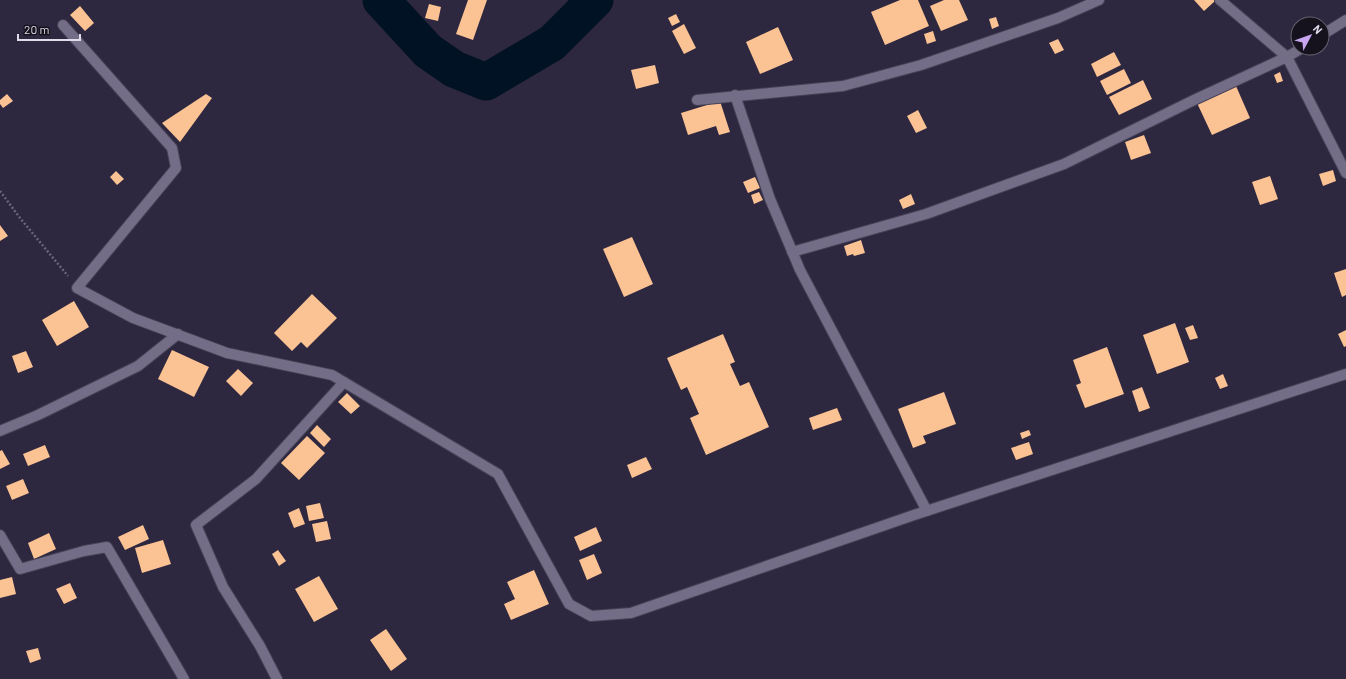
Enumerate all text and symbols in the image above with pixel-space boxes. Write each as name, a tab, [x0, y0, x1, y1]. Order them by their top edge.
scale bar	[18, 16, 80, 42]
north arrow	[1290, 16, 1330, 56]
text: 20 m	[24, 22, 50, 36]
text: N	[1311, 22, 1325, 36]

